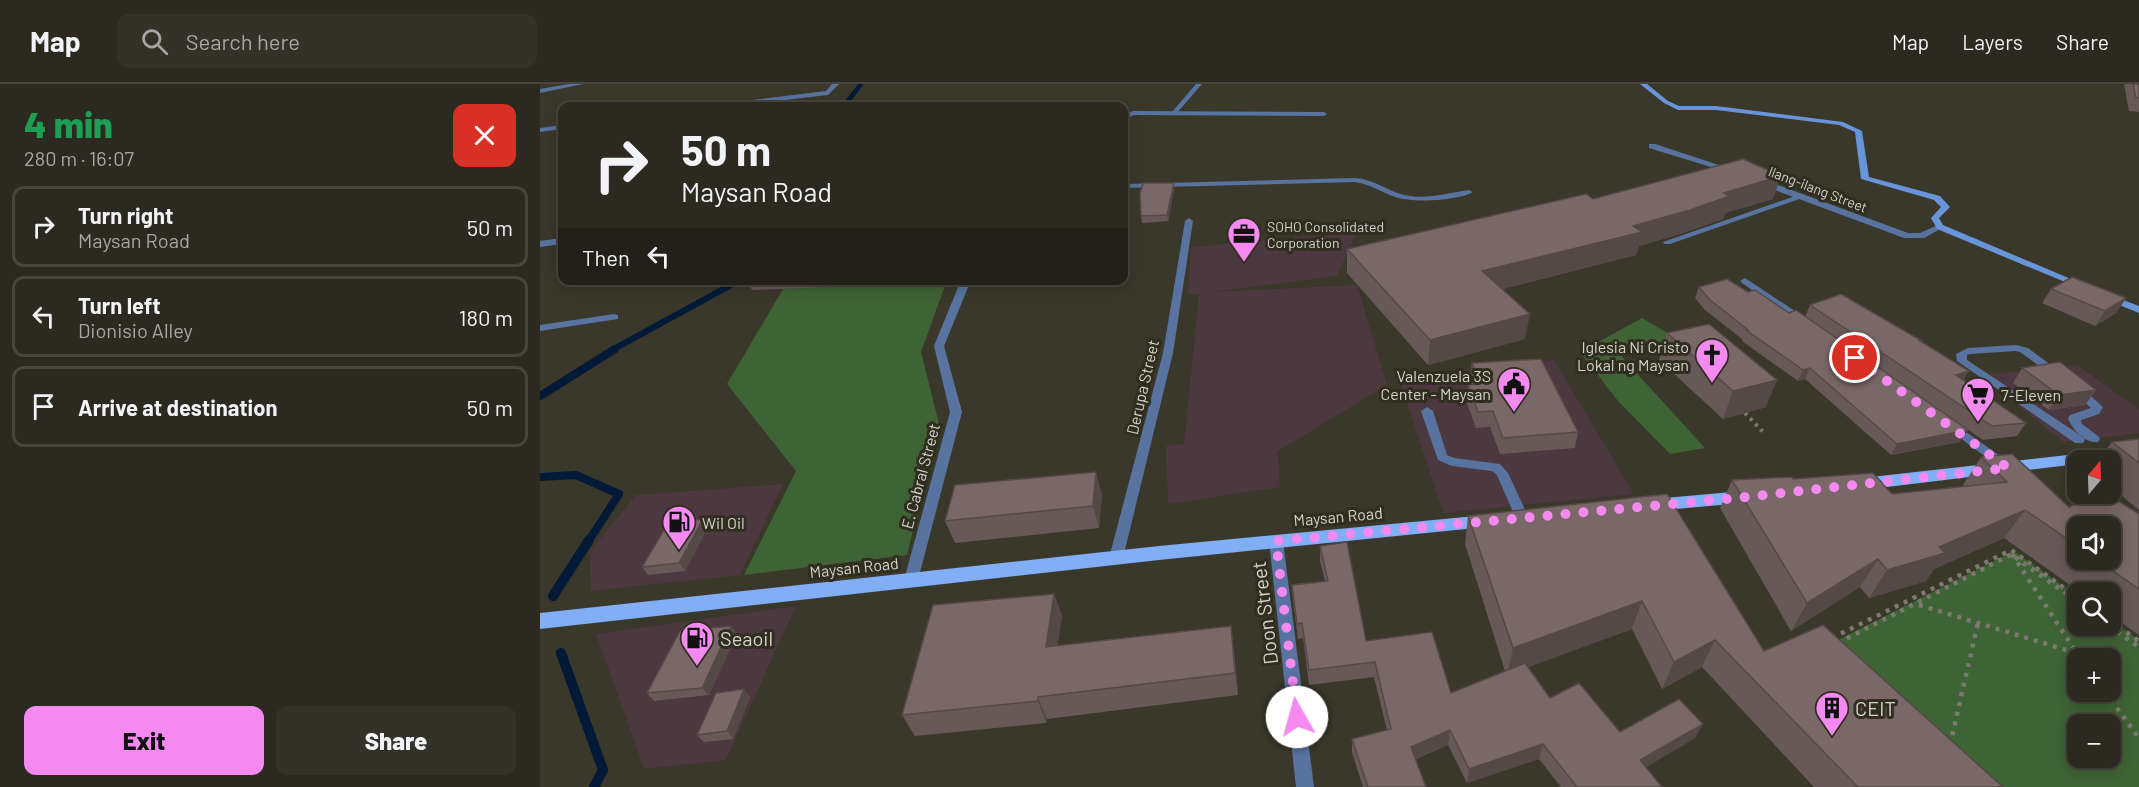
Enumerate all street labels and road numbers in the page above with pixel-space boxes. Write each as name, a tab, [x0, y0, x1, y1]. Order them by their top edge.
street label: Ilang-ilang Street	[1766, 162, 1870, 216]
street label: Derupa Street	[1122, 338, 1162, 436]
street label: E. Cabral Street	[897, 421, 943, 531]
street label: Maysan Road	[1293, 503, 1383, 529]
street label: Maysan Road	[809, 553, 899, 581]
street label: Doon Street	[1246, 560, 1282, 666]

